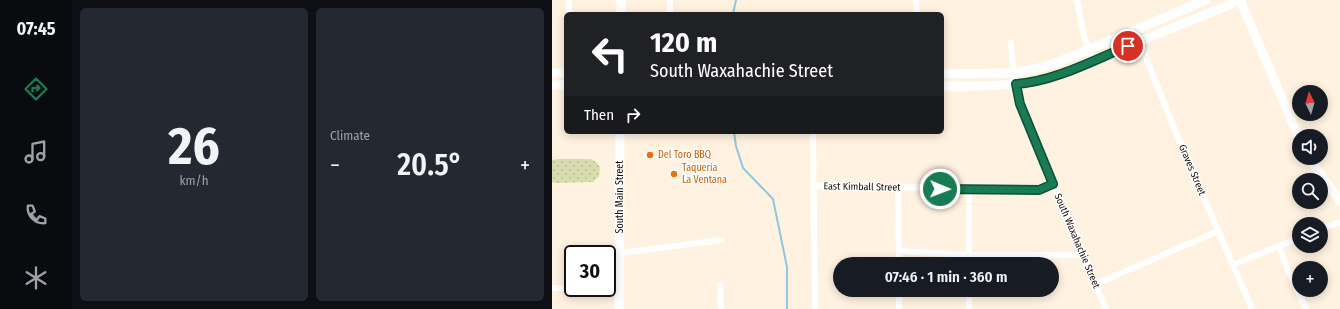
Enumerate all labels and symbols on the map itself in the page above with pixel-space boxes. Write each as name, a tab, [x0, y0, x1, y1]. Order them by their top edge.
pin	[1111, 29, 1145, 63]
north arrow	[1292, 85, 1328, 121]
street label: Graves Street	[1176, 143, 1208, 198]
place label: Del Toro BBQ	[658, 149, 712, 161]
marker: Del Toro BBQ	[645, 150, 655, 160]
street label: South Main Street	[614, 160, 626, 234]
place label: Taqueria La Ventana	[682, 162, 727, 186]
position arrow	[919, 168, 961, 210]
marker: Taqueria La Ventana	[669, 169, 679, 179]
street label: East Kimball Street	[823, 180, 901, 194]
street label: South Waxahachie Street	[1052, 192, 1103, 291]
speed limit sign: 30	[564, 245, 616, 297]

